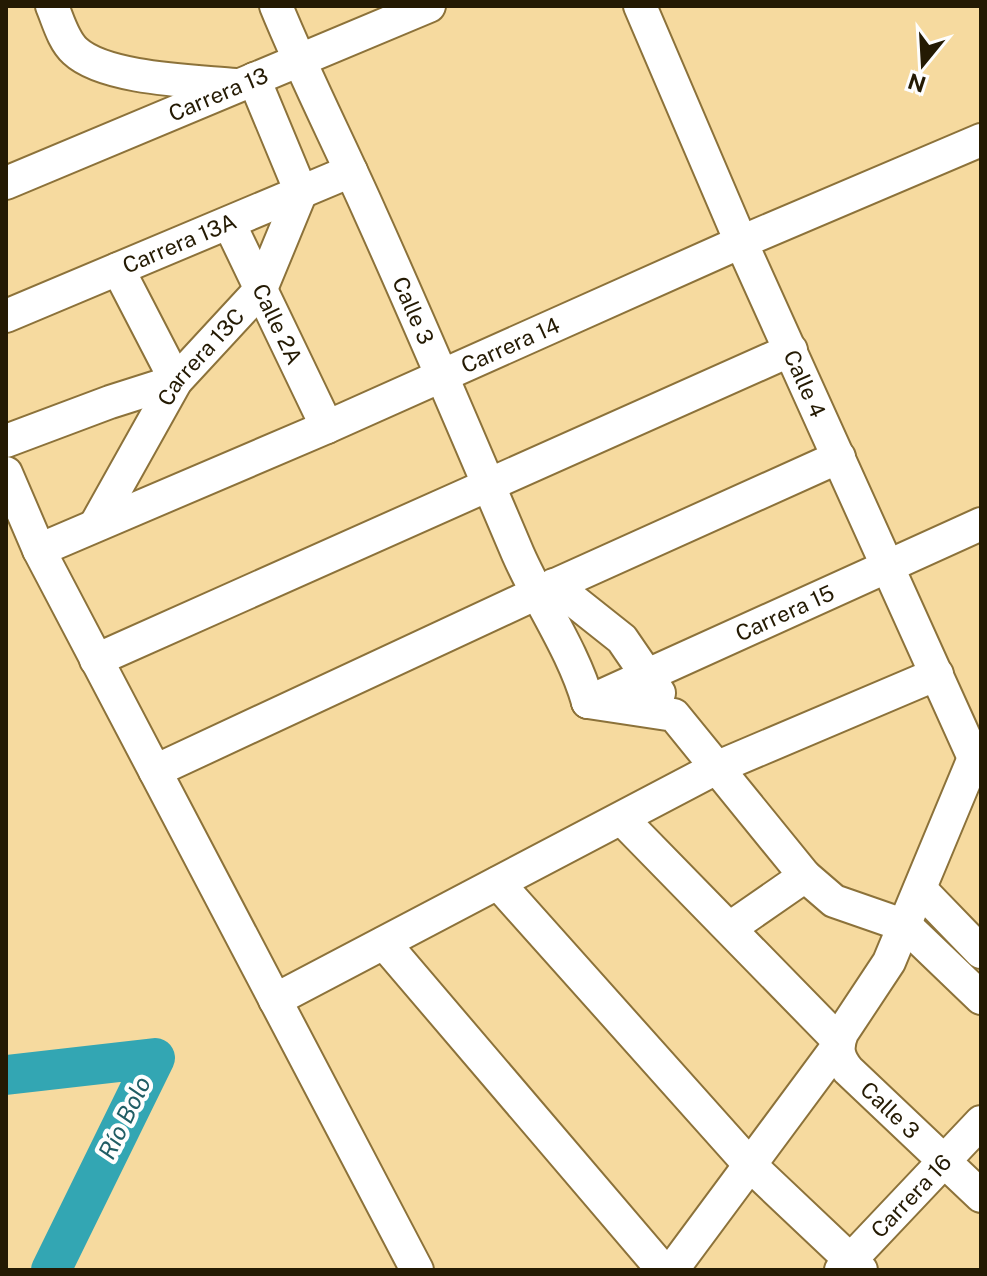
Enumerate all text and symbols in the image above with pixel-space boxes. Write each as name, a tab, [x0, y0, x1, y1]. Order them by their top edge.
north arrow	[883, 24, 963, 104]
street label: Carrera 13	[165, 62, 272, 127]
text: N	[905, 68, 929, 98]
street label: Carrera 13A	[119, 208, 240, 279]
street label: Calle 3	[387, 273, 440, 348]
street label: Calle 2A	[247, 280, 308, 368]
street label: Carrera 13C	[152, 303, 250, 410]
street label: Carrera 14	[457, 312, 564, 378]
street label: Calle 4	[778, 346, 831, 421]
street label: Carrera 15	[731, 579, 838, 646]
water label: Río Bolo	[92, 1072, 156, 1163]
street label: Calle 3	[855, 1076, 925, 1144]
street label: Carrera 16	[866, 1149, 957, 1243]

